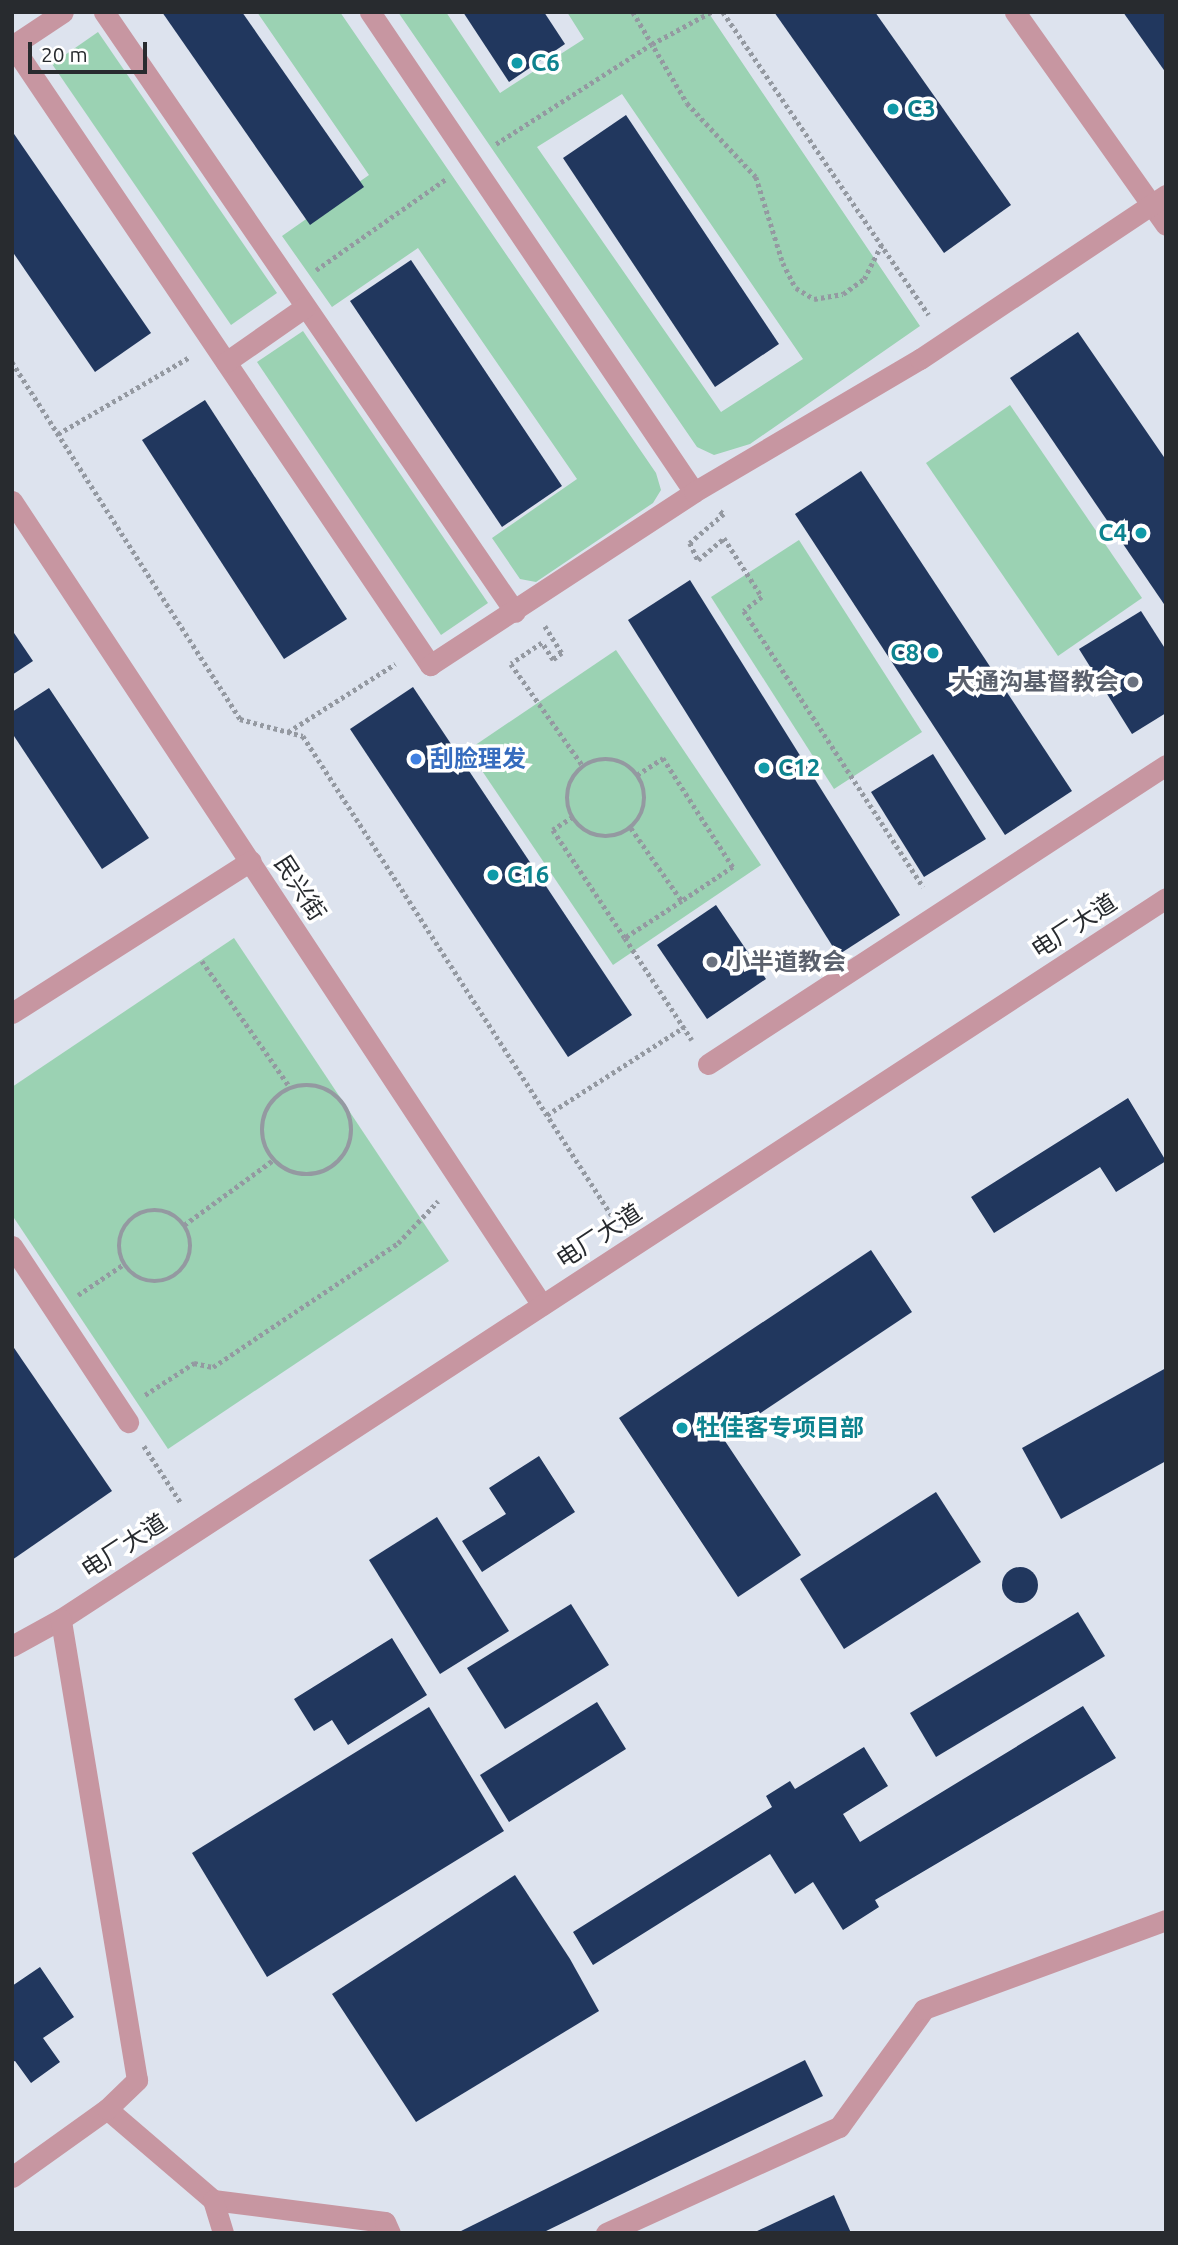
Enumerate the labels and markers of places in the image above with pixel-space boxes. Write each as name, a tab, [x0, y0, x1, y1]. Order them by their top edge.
place label: C6	[531, 49, 560, 77]
marker: C6	[509, 55, 525, 71]
place label: C3	[907, 95, 936, 123]
marker: C3	[885, 101, 901, 117]
place label: C4	[1098, 519, 1127, 547]
marker: C4	[1133, 525, 1149, 541]
place label: C8	[890, 639, 919, 667]
marker: C8	[925, 645, 941, 661]
place label: 大通沟基督教会	[951, 668, 1119, 696]
marker: 大通沟基督教会	[1125, 674, 1141, 690]
place label: 刮脸理发	[430, 745, 526, 773]
marker: 刮脸理发	[408, 751, 424, 767]
place label: C12	[778, 754, 820, 782]
marker: C12	[756, 760, 772, 776]
place label: C16	[507, 861, 549, 889]
marker: C16	[485, 867, 501, 883]
place label: 小半道教会	[726, 948, 846, 976]
marker: 小半道教会	[704, 954, 720, 970]
place label: 牡佳客专项目部	[696, 1414, 864, 1442]
marker: 牡佳客专项目部	[674, 1420, 690, 1436]

